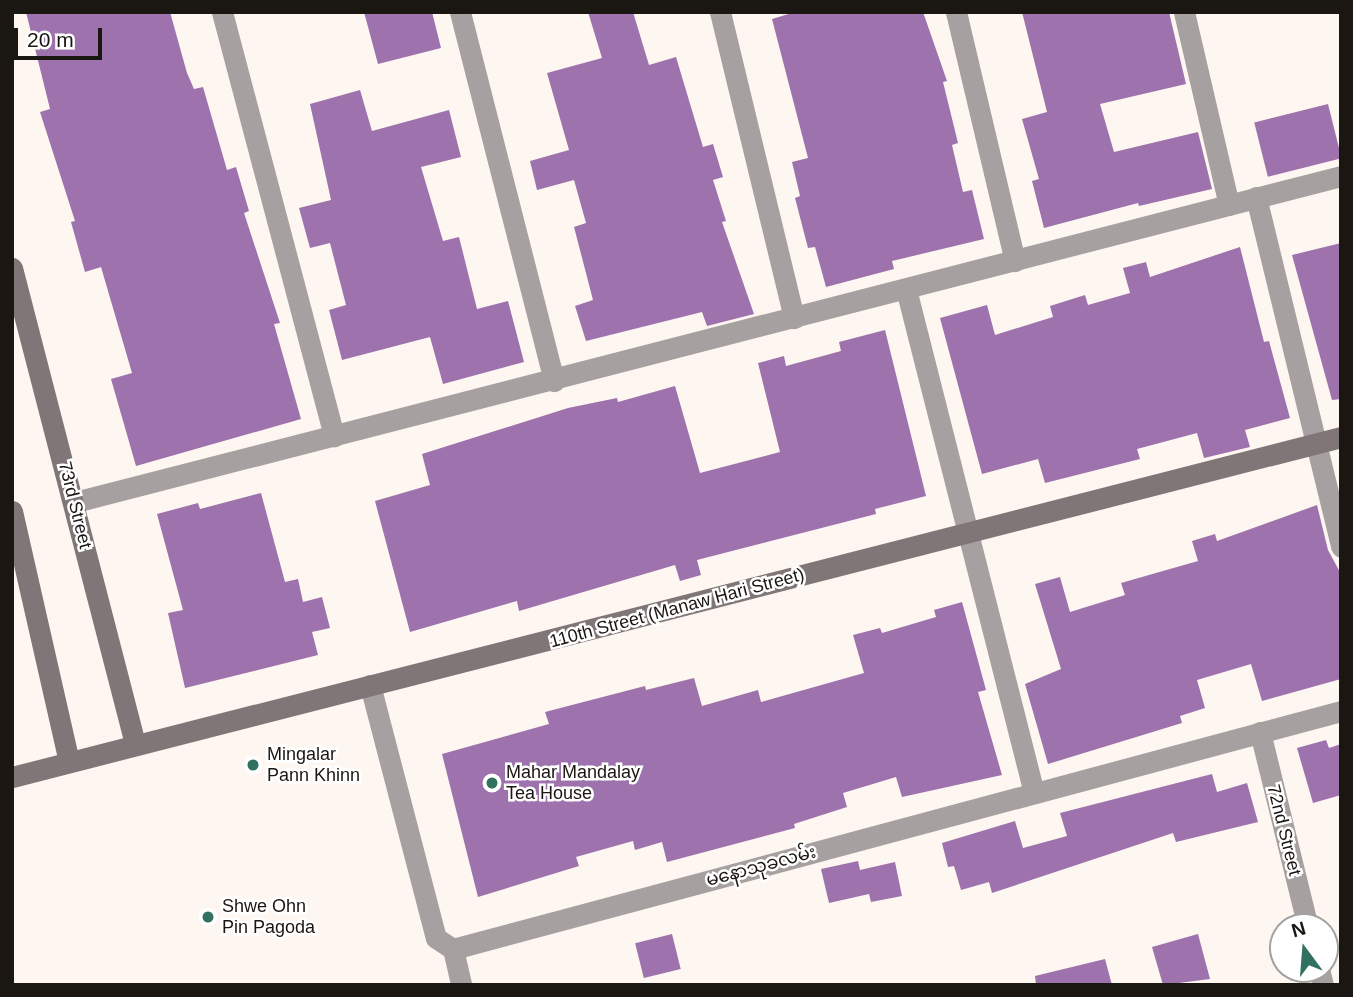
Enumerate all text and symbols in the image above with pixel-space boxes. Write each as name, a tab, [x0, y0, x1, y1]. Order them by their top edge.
scale bar	[18, 14, 105, 58]
text: 20 m	[27, 28, 74, 51]
street label: 73rd Street	[54, 459, 96, 551]
street label: 110th Street (Manaw Hari Street)	[547, 564, 807, 652]
place label: Mingalar Pann Khinn	[267, 744, 360, 786]
marker: Mingalar Pann Khinn	[245, 757, 261, 773]
place label: Mahar Mandalay Tea House	[506, 762, 640, 804]
marker: Mahar Mandalay Tea House	[484, 775, 500, 791]
street label: 72nd Street	[1262, 782, 1306, 878]
street label: မနောသုခလမ်း	[704, 841, 818, 891]
place label: Shwe Ohn Pin Pagoda	[222, 896, 315, 939]
marker: Shwe Ohn Pin Pagoda	[200, 909, 216, 925]
north arrow	[1269, 913, 1339, 983]
text: N	[1289, 917, 1308, 941]

